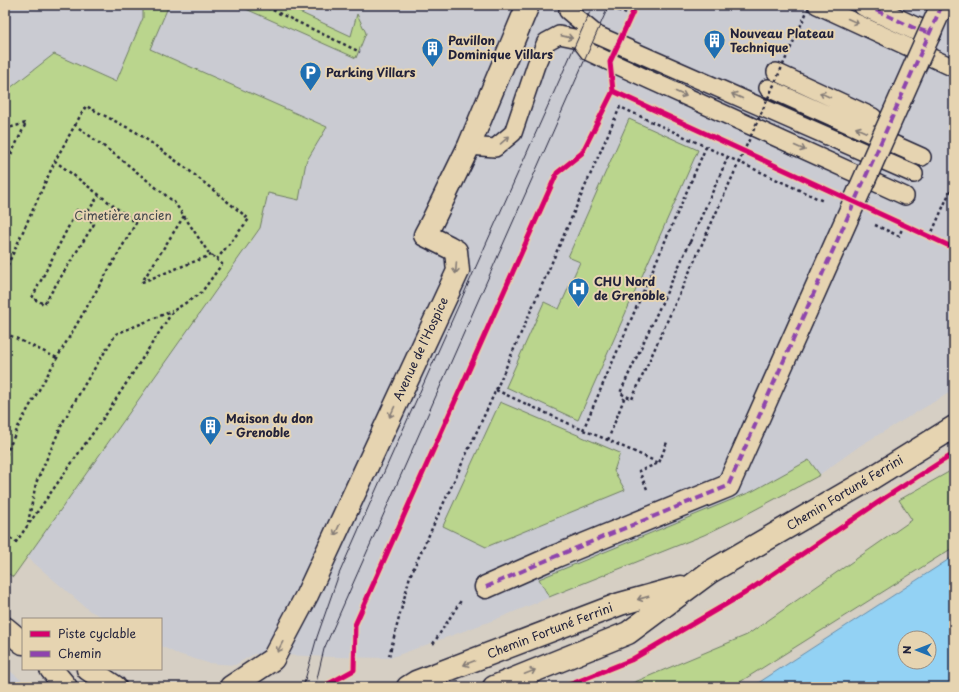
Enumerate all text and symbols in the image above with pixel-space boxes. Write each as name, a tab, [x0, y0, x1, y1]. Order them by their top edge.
one-way arrow	[846, 18, 858, 25]
place label: Nouveau Plateau Technique	[730, 24, 834, 56]
building icon: Nouveau Plateau Technique	[702, 28, 728, 61]
place label: Pavillon Dominique Villars	[448, 31, 553, 63]
one-way arrow	[560, 33, 573, 41]
building icon: Pavillon Dominique Villars	[420, 35, 446, 68]
parking icon: Parking Villars	[298, 60, 324, 93]
place label: Parking Villars	[326, 63, 416, 81]
one-way arrow	[675, 91, 687, 98]
one-way arrow	[820, 91, 832, 98]
one-way arrow	[731, 92, 743, 100]
one-way arrow	[855, 125, 867, 133]
one-way arrow	[500, 135, 510, 144]
one-way arrow	[793, 145, 805, 152]
park label: Cimetière ancien	[74, 206, 172, 224]
one-way arrow	[453, 262, 460, 275]
place label: CHU Nord de Grenoble	[594, 272, 665, 304]
hospital icon: CHU Nord de Grenoble	[565, 276, 591, 309]
street label: Avenue de l'Hospice	[388, 294, 452, 403]
one-way arrow	[388, 406, 395, 418]
place label: Maison du don – Grenoble	[226, 409, 313, 441]
building icon: Maison du don – Grenoble	[197, 413, 223, 446]
street label: Chemin Fortuné Ferrini	[783, 450, 906, 534]
one-way arrow	[333, 524, 340, 536]
one-way arrow	[637, 595, 650, 602]
street label: Chemin Fortuné Ferrini	[484, 598, 615, 662]
legend	[22, 618, 162, 670]
text: Piste cyclable	[58, 624, 136, 642]
north arrow	[897, 630, 937, 670]
one-way arrow	[275, 640, 283, 652]
text: Chemin	[58, 644, 102, 662]
text: N	[898, 645, 915, 654]
one-way arrow	[463, 659, 475, 667]
one-way arrow	[524, 668, 536, 676]

